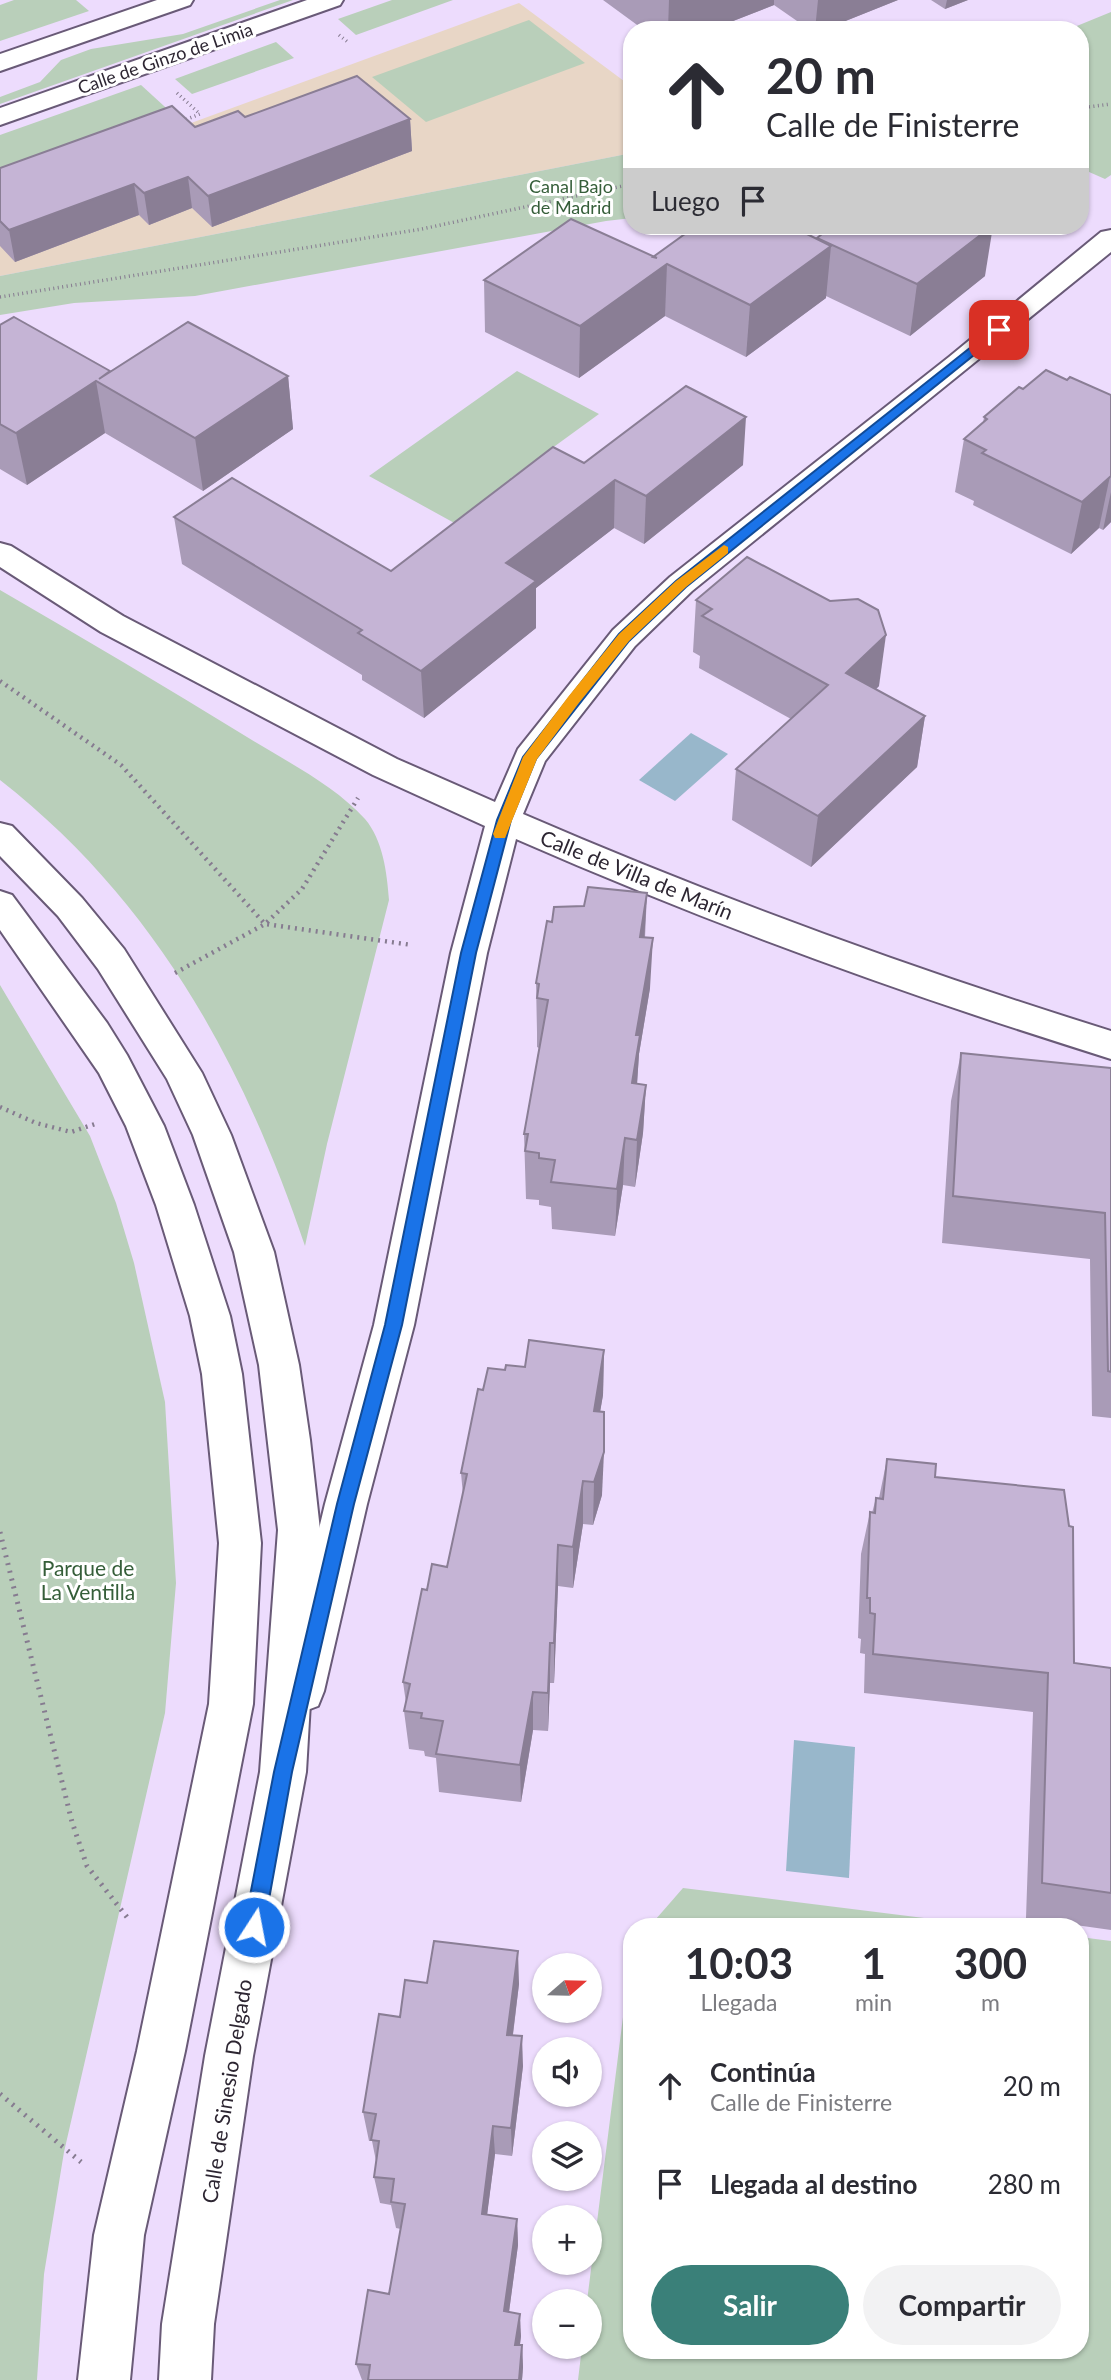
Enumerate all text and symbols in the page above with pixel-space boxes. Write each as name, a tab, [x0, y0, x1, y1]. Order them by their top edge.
street label: Calle de Ginzo de Limia	[75, 18, 255, 98]
text: 20 m	[766, 46, 876, 104]
icon: ahead	[651, 49, 742, 140]
text: Calle de Finisterre	[766, 105, 1019, 144]
park label: Canal Bajo de Madrid	[529, 175, 613, 218]
icon: arrive	[734, 182, 772, 220]
text: Luego	[651, 185, 720, 217]
pin	[969, 300, 1029, 360]
icon: arrive	[980, 311, 1018, 349]
street label: Calle de Villa de Marín	[537, 824, 737, 924]
park label: Parque de La Ventilla	[41, 1555, 135, 1604]
position arrow	[217, 1890, 291, 1964]
text: 10:03	[685, 1938, 793, 1988]
text: 1	[861, 1938, 886, 1988]
text: 300	[954, 1938, 1027, 1988]
north arrow	[532, 1953, 602, 2023]
map controls	[532, 1953, 602, 2359]
street label: Calle de Sinesio Delgado	[196, 1977, 256, 2205]
text: Llegada	[700, 1988, 778, 2016]
text: min	[855, 1988, 892, 2016]
text: m	[981, 1988, 1000, 2016]
button: sound	[532, 2037, 602, 2107]
text: Continúa	[710, 2056, 816, 2088]
icon: ahead	[651, 2067, 689, 2105]
text: 20 m	[1003, 2070, 1061, 2102]
text: Calle de Finisterre	[710, 2088, 892, 2116]
button: layers	[532, 2121, 602, 2191]
icon: arrive	[651, 2165, 689, 2203]
text: Llegada al destino	[710, 2168, 917, 2200]
text: 280 m	[988, 2168, 1061, 2200]
button: +	[532, 2205, 602, 2275]
button: Salir	[651, 2265, 849, 2345]
button: Compartir	[863, 2265, 1061, 2345]
button: −	[532, 2289, 602, 2359]

